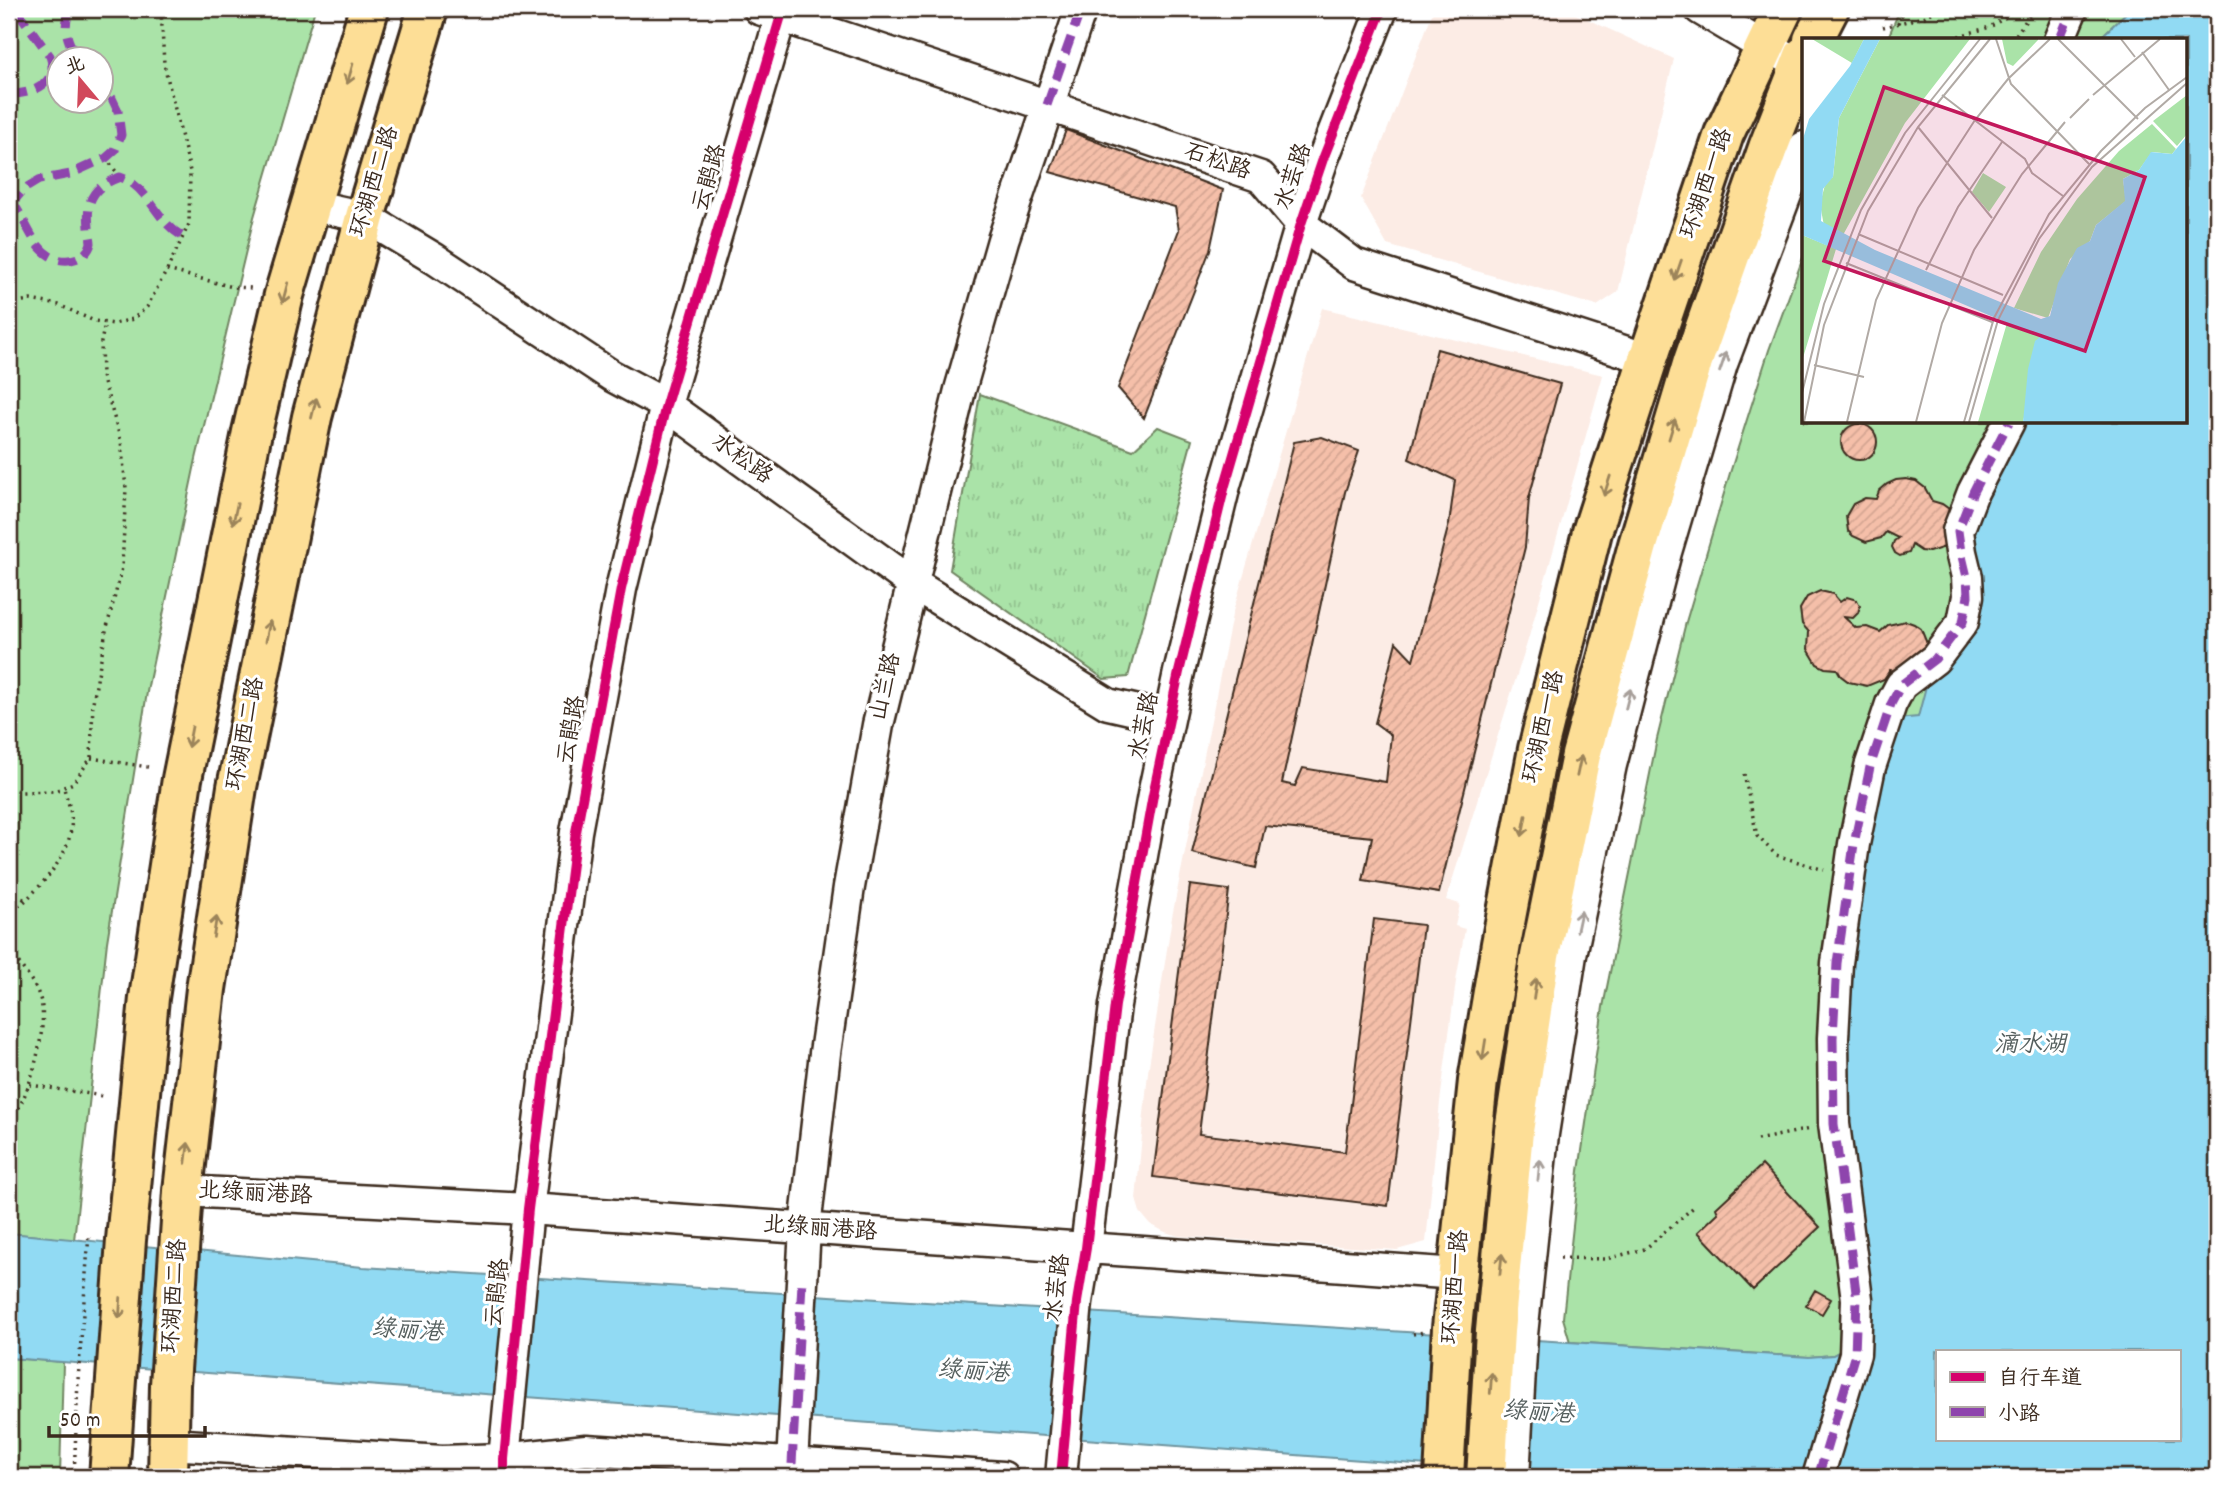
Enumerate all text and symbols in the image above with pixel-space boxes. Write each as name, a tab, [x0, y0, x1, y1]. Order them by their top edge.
inset map	[1802, 38, 2188, 424]
north arrow	[46, 46, 116, 116]
text: 北	[62, 51, 89, 83]
one-way arrow	[342, 63, 355, 85]
street label: 环湖西二路	[343, 122, 409, 242]
street label: 环湖西一路	[1674, 124, 1742, 244]
street label: 石松路	[1179, 136, 1255, 190]
street label: 水芸路	[1268, 139, 1322, 215]
street label: 云鹃路	[686, 140, 736, 216]
one-way arrow	[1671, 259, 1683, 281]
one-way arrow	[278, 281, 291, 303]
one-way arrow	[1717, 351, 1730, 373]
one-way arrow	[308, 397, 321, 420]
one-way arrow	[1667, 418, 1680, 440]
street label: 水松路	[703, 426, 779, 494]
one-way arrow	[1599, 475, 1612, 497]
one-way arrow	[227, 502, 241, 525]
one-way arrow	[261, 620, 275, 643]
street label: 山兰路	[863, 650, 911, 724]
street label: 环湖西一路	[1516, 667, 1574, 787]
street label: 环湖西二路	[220, 674, 274, 794]
one-way arrow	[1622, 688, 1635, 711]
street label: 水芸路	[1123, 689, 1169, 763]
street label: 云鹃路	[551, 693, 595, 767]
one-way arrow	[183, 725, 196, 748]
one-way arrow	[1572, 755, 1586, 778]
one-way arrow	[1516, 814, 1530, 837]
one-way arrow	[1572, 910, 1586, 933]
one-way arrow	[209, 916, 222, 939]
one-way arrow	[1529, 978, 1542, 1001]
water label: 滴水湖	[1994, 1029, 2069, 1063]
one-way arrow	[1477, 1038, 1490, 1061]
one-way arrow	[181, 1142, 194, 1165]
one-way arrow	[1533, 1159, 1546, 1181]
street label: 北绿丽港路	[197, 1176, 313, 1214]
street label: 北绿丽港路	[761, 1210, 879, 1250]
street label: 环湖西一路	[1436, 1228, 1478, 1346]
street label: 环湖西二路	[156, 1237, 196, 1355]
street label: 水芸路	[1038, 1252, 1080, 1324]
one-way arrow	[1495, 1253, 1508, 1275]
street label: 云鹃路	[479, 1257, 519, 1329]
one-way arrow	[114, 1296, 127, 1319]
water label: 绿丽港	[370, 1313, 446, 1352]
legend	[1936, 1350, 2180, 1440]
water label: 绿丽港	[936, 1354, 1012, 1393]
text: 自行车道	[1998, 1365, 2082, 1395]
one-way arrow	[1485, 1372, 1498, 1395]
scale bar	[49, 1395, 205, 1439]
water label: 绿丽港	[1501, 1395, 1577, 1434]
text: 小路	[1998, 1401, 2040, 1431]
text: 50 m	[60, 1407, 100, 1437]

